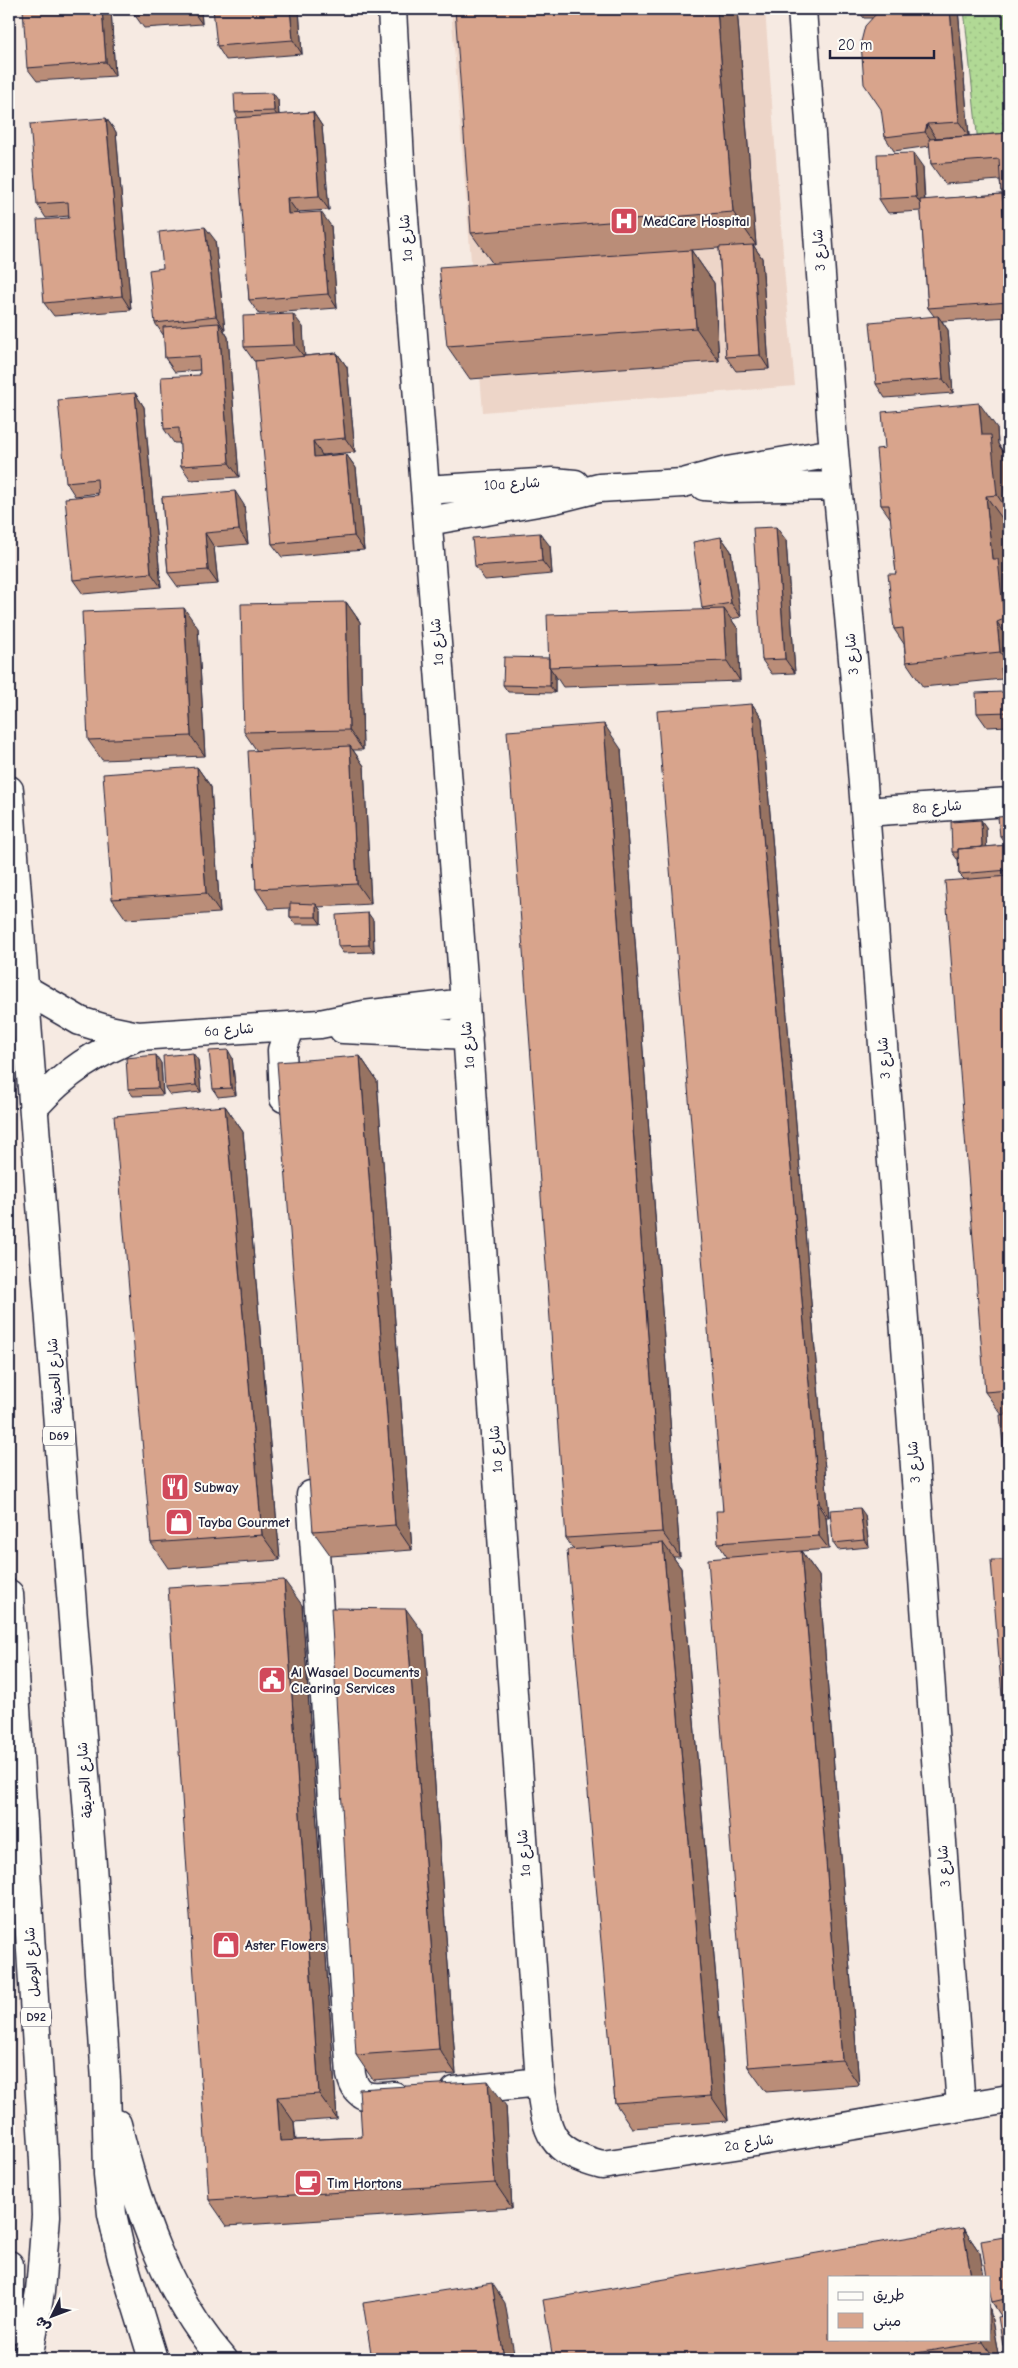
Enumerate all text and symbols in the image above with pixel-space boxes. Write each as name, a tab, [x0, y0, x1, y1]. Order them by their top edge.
scale bar	[830, 28, 934, 60]
text: 20 m	[838, 36, 872, 54]
hospital icon: MedCare Hospital	[609, 206, 639, 236]
place label: MedCare Hospital	[643, 213, 750, 230]
street label: 1a شارع	[396, 214, 417, 262]
street label: شارع 3	[809, 228, 830, 272]
street label: 10a شارع	[483, 474, 541, 495]
street label: 1a شارع	[427, 618, 448, 666]
street label: شارع 3	[842, 632, 863, 676]
street label: 8a شارع	[912, 797, 962, 818]
street label: 6a شارع	[204, 1020, 255, 1041]
street label: 1a شارع	[458, 1021, 479, 1069]
street label: شارع 3	[874, 1036, 895, 1080]
street label: شارع الحديقة	[44, 1337, 67, 1415]
street label: 1a شارع	[486, 1425, 507, 1473]
road number: D69	[43, 1426, 75, 1445]
street label: شارع 3	[904, 1440, 925, 1484]
restaurant icon: Subway	[160, 1472, 190, 1502]
place label: Subway	[194, 1479, 239, 1496]
shop icon: Tayba Gourmet	[164, 1507, 194, 1537]
place label: Tayba Gourmet	[198, 1514, 290, 1531]
place label: Al Wasael Documents Clearing Services	[291, 1664, 420, 1697]
public building icon: Al Wasael Documents Clearing Services	[257, 1665, 287, 1695]
street label: شارع الحديقة	[74, 1741, 97, 1819]
street label: 1a شارع	[514, 1829, 535, 1877]
street label: شارع 3	[934, 1844, 955, 1888]
street label: شارع الوصل	[21, 1926, 44, 1998]
shop icon: Aster Flowers	[211, 1930, 241, 1960]
place label: Aster Flowers	[245, 1937, 326, 1954]
road number: D92	[21, 2008, 51, 2026]
street label: 2a شارع	[723, 2131, 775, 2156]
cafe icon: Tim Hortons	[293, 2168, 323, 2198]
place label: Tim Hortons	[327, 2175, 402, 2192]
legend	[828, 2276, 990, 2340]
text: طريق	[873, 2286, 905, 2304]
north arrow	[28, 2290, 78, 2340]
text: مبنى	[873, 2312, 901, 2331]
text: ش	[31, 2313, 54, 2336]

